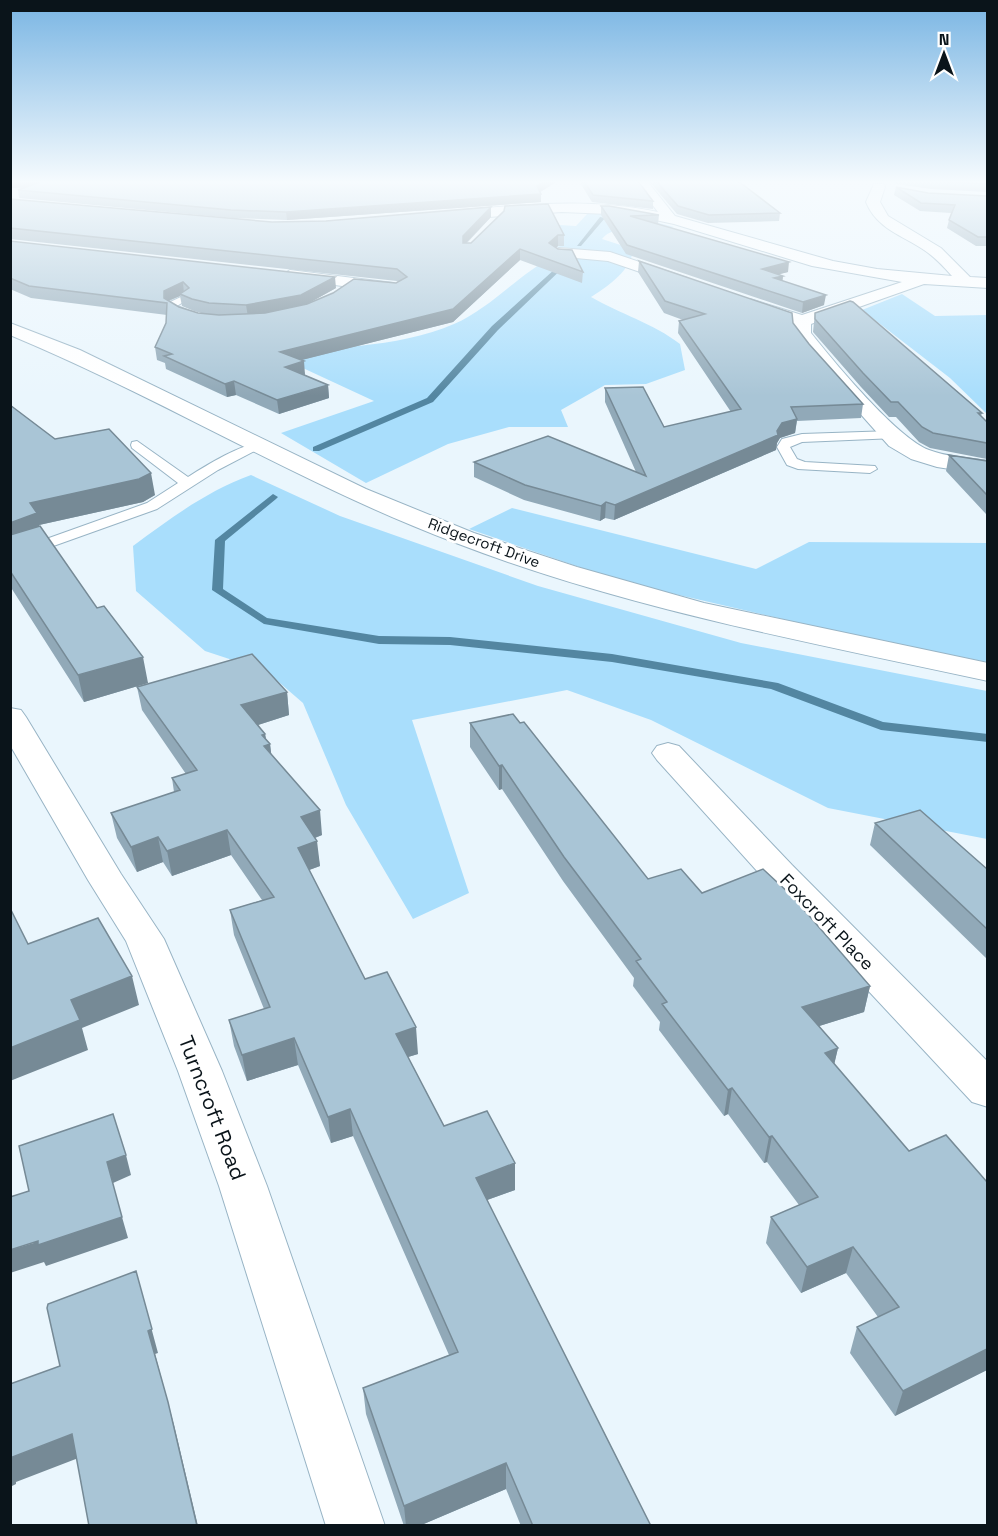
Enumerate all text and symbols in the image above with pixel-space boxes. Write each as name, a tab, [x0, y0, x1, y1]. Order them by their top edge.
north arrow	[914, 24, 974, 84]
text: N	[939, 29, 949, 50]
street label: Ridgecroft Drive	[426, 513, 543, 572]
street label: Foxcroft Place	[775, 869, 879, 975]
street label: Turncroft Road	[173, 1032, 252, 1184]

